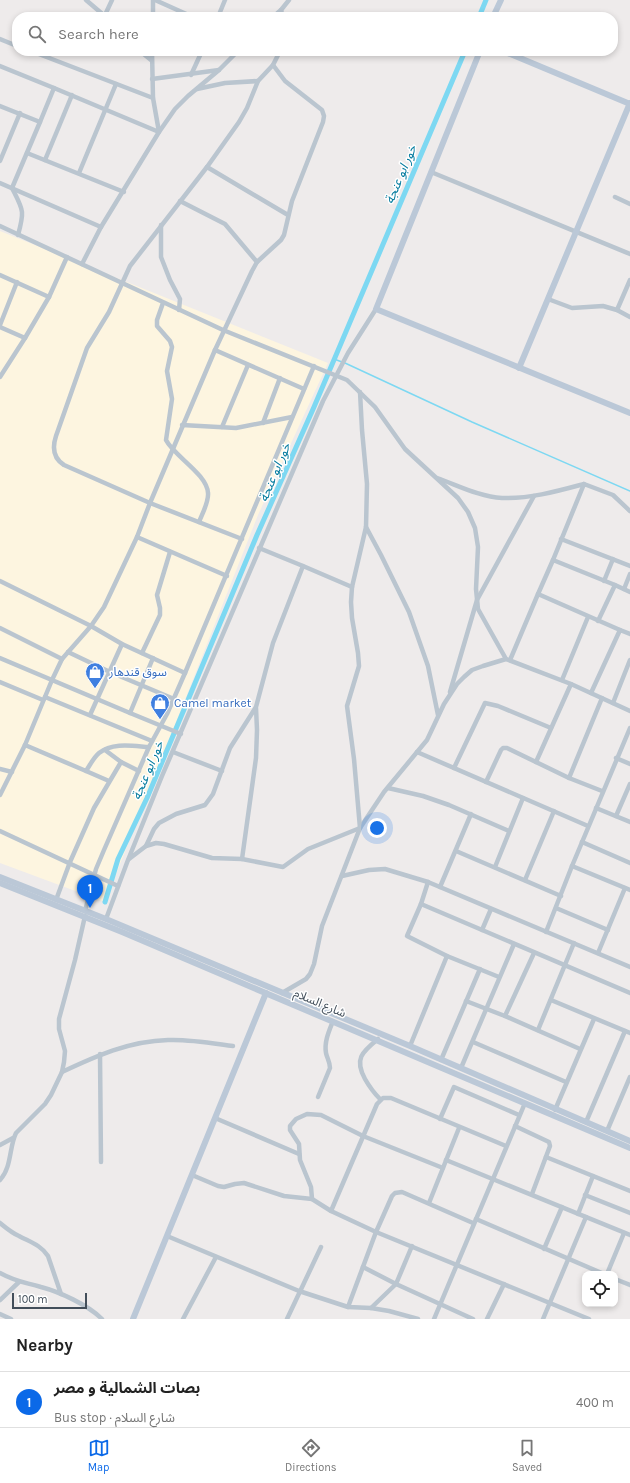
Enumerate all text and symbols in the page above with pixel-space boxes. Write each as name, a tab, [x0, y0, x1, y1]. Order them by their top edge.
search box	[12, 12, 618, 56]
icon: search	[26, 23, 48, 45]
text: Search here	[58, 25, 139, 43]
water label: خور ابو عنجة	[381, 142, 420, 206]
water label: خور ابو عنجة	[255, 440, 294, 504]
shop icon: سوق قندهار	[84, 661, 106, 689]
place label: سوق قندهار	[108, 665, 167, 679]
shop icon: Camel market	[149, 692, 171, 720]
place label: Camel market	[174, 696, 252, 710]
water label: خور ابو عنجة	[128, 738, 167, 802]
your location	[367, 818, 387, 838]
pin: 1	[77, 875, 103, 908]
street label: شارع السلام	[291, 986, 348, 1022]
map controls	[582, 1271, 618, 1307]
button: locate	[582, 1271, 618, 1307]
scale bar	[12, 1291, 87, 1310]
text: 100 m	[18, 1293, 48, 1306]
text: Nearby	[16, 1335, 73, 1355]
text: بصات الشمالية و مصر	[54, 1379, 200, 1397]
text: 1	[27, 1395, 31, 1410]
text: 400 m	[576, 1395, 614, 1410]
text: Bus stop · شارع السلام	[54, 1410, 175, 1425]
tab: Map	[88, 1437, 110, 1474]
tab: Directions	[285, 1437, 337, 1474]
tab: Saved	[512, 1437, 542, 1474]

